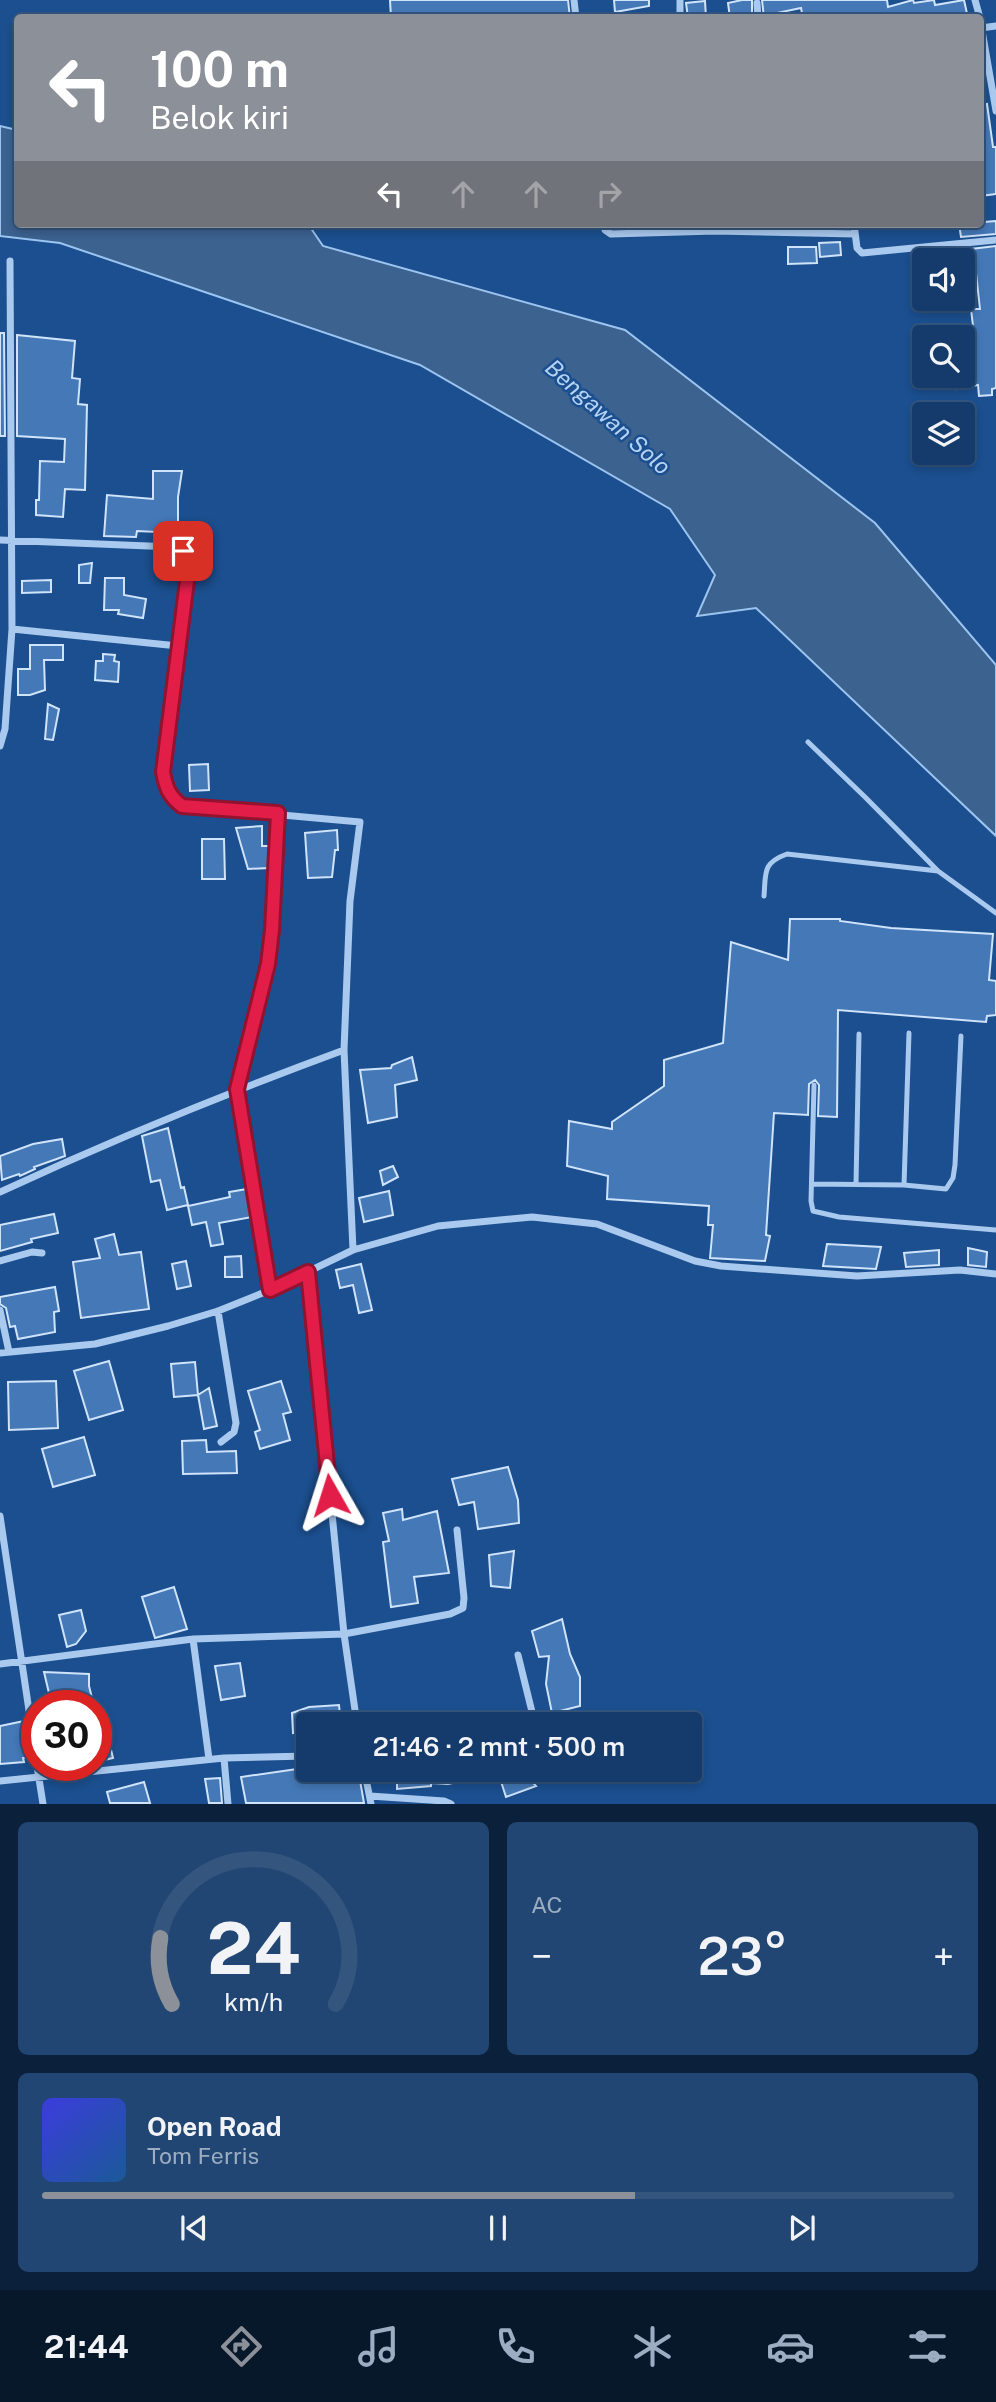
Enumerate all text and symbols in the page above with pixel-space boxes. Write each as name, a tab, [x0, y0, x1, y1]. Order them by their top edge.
text: 100 m	[150, 40, 289, 98]
icon: left	[35, 42, 126, 133]
text: Belok kiri	[150, 99, 289, 136]
icon: left	[371, 175, 409, 213]
icon: ahead	[444, 175, 482, 213]
icon: ahead	[517, 175, 555, 213]
icon: right	[590, 175, 628, 213]
map controls	[912, 248, 975, 465]
button: sound	[912, 248, 975, 311]
button: search	[912, 325, 975, 388]
water label: Bengawan Solo	[540, 353, 677, 480]
button: layers	[912, 402, 975, 465]
pin	[153, 521, 213, 581]
icon: arrive	[164, 532, 202, 570]
position arrow	[293, 1458, 367, 1532]
speed limit sign: 30	[21, 1690, 112, 1781]
text: 21:46 · 2 mnt · 500 m	[373, 1731, 625, 1762]
text: AC	[531, 1891, 562, 1918]
text: 24	[207, 1906, 300, 1991]
text: 23°	[697, 1926, 788, 1987]
text: −	[531, 1934, 552, 1979]
text: +	[933, 1934, 954, 1979]
text: km/h	[224, 1987, 283, 2017]
text: Open Road	[147, 2111, 282, 2142]
text: Tom Ferris	[147, 2142, 259, 2169]
icon: previous	[175, 2209, 213, 2247]
icon: pause	[479, 2209, 517, 2247]
icon: next	[783, 2209, 821, 2247]
icon: directions	[217, 2322, 266, 2371]
icon: music	[354, 2322, 403, 2371]
icon: phone	[491, 2322, 540, 2371]
icon: climate	[628, 2322, 677, 2371]
icon: car	[766, 2322, 815, 2371]
icon: filters	[903, 2322, 952, 2371]
text: 21:44	[44, 2328, 129, 2365]

